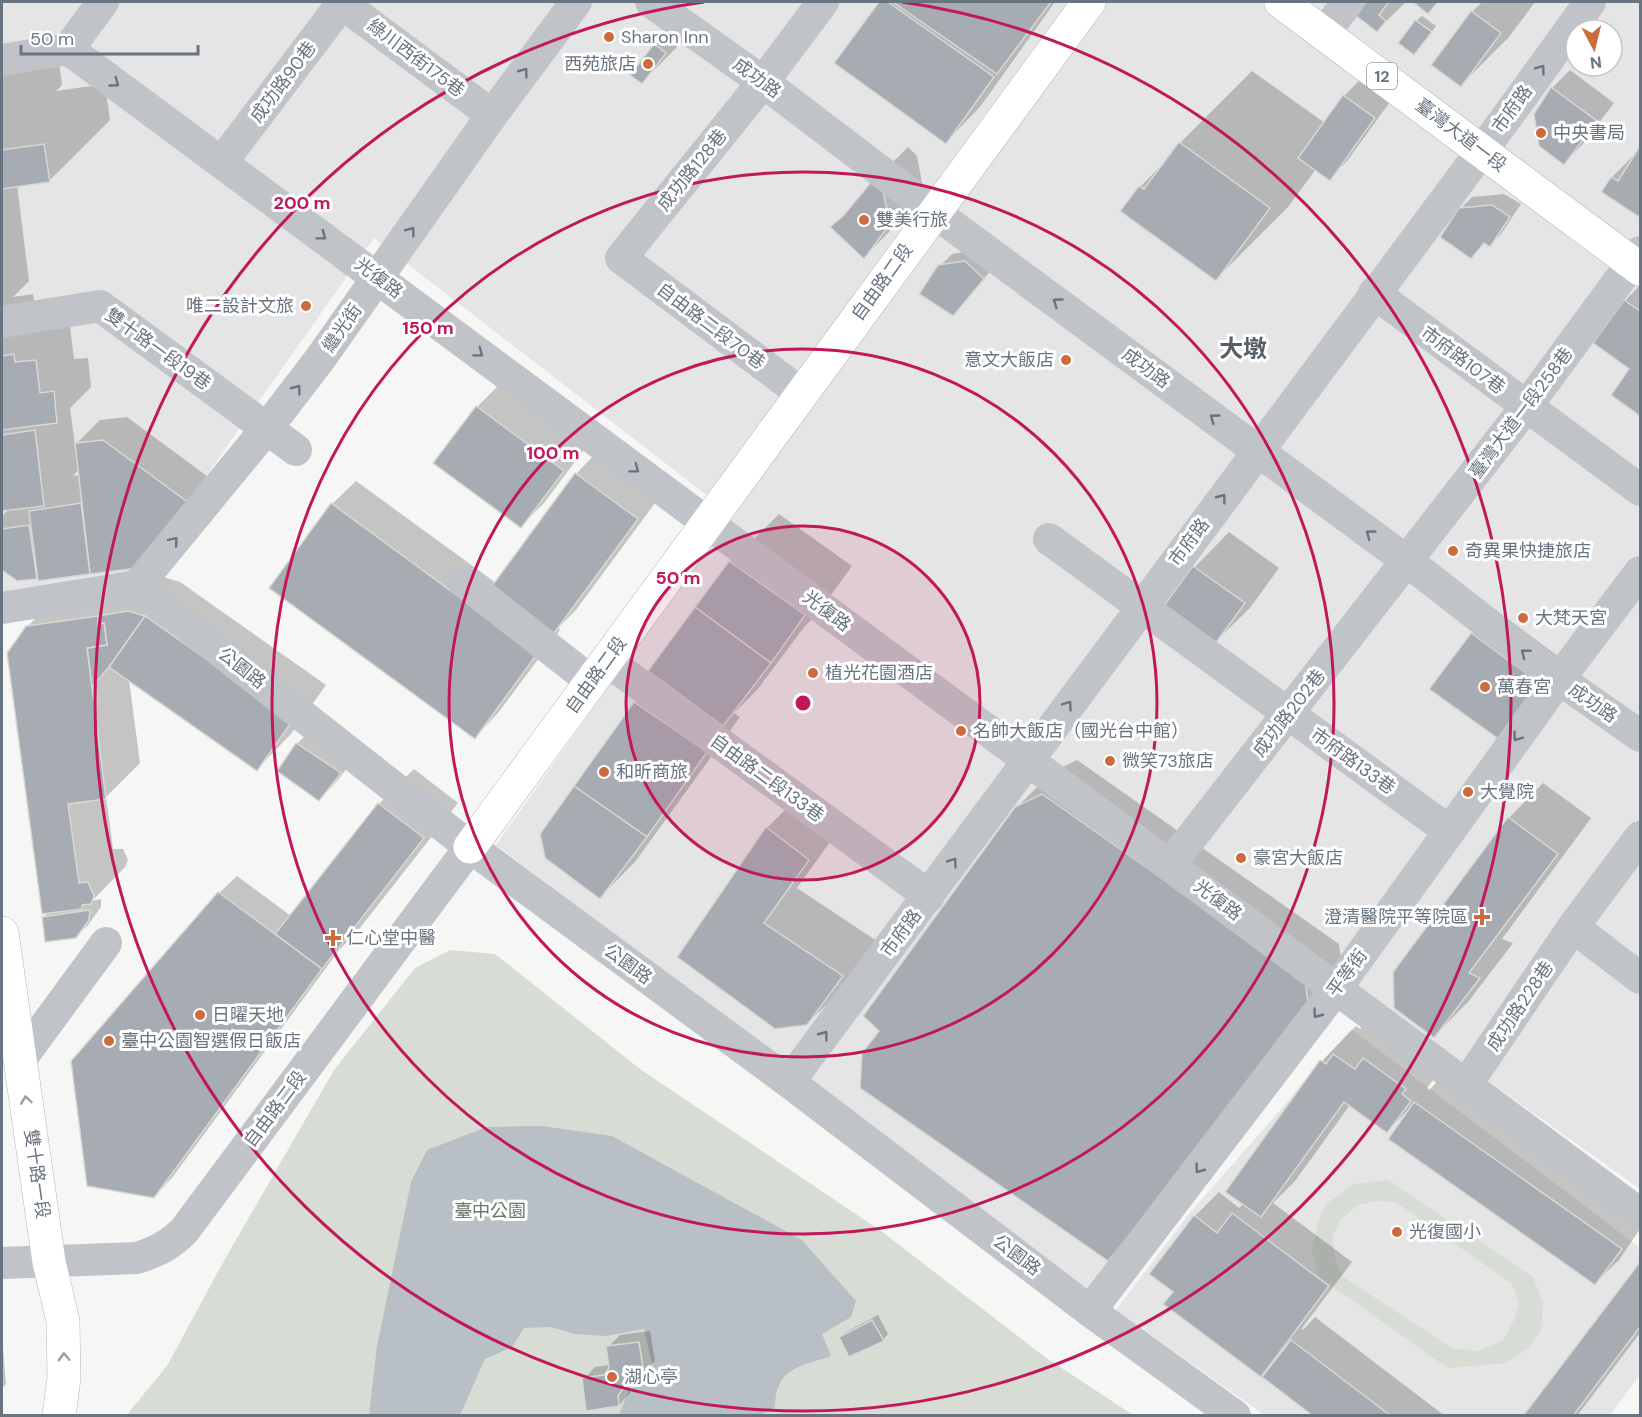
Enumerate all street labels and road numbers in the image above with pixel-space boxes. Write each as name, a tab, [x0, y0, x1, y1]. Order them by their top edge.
street label: 綠川西街175巷	[363, 14, 469, 102]
street label: 成功路90巷	[245, 37, 321, 127]
street label: 成功路	[728, 52, 786, 104]
road number: 12	[1367, 63, 1397, 89]
street label: 市府路	[1486, 80, 1538, 138]
street label: 臺灣大道一段	[1411, 93, 1511, 177]
street label: 成功路128巷	[652, 124, 732, 216]
street label: 自由路二段	[846, 239, 918, 325]
street label: 光復路	[350, 252, 408, 304]
street label: 自由路二段70巷	[652, 277, 770, 375]
street label: 繼光街	[317, 299, 367, 357]
street label: 雙十路一段19巷	[100, 303, 216, 395]
street label: 市府路107巷	[1416, 321, 1510, 399]
street label: 成功路	[1117, 342, 1175, 394]
street label: 臺灣大道一段258巷	[1464, 343, 1578, 483]
street label: 市府路	[1163, 513, 1215, 571]
street label: 光復路	[798, 585, 856, 637]
street label: 自由路二段	[560, 632, 632, 718]
street label: 公園路	[213, 642, 271, 694]
street label: 成功路202巷	[1247, 664, 1331, 762]
street label: 成功路	[1564, 678, 1622, 728]
street label: 市府路133巷	[1306, 722, 1400, 800]
street label: 自由路二段133巷	[705, 729, 829, 827]
street label: 光復路	[1189, 874, 1247, 926]
street label: 市府路	[875, 904, 927, 962]
street label: 公園路	[599, 938, 657, 990]
street label: 平等街	[1321, 944, 1373, 1002]
street label: 成功路228巷	[1481, 956, 1559, 1056]
street label: 自由路二段	[238, 1066, 312, 1152]
street label: 雙十路一段	[19, 1128, 55, 1220]
street label: 公園路	[988, 1229, 1046, 1281]

